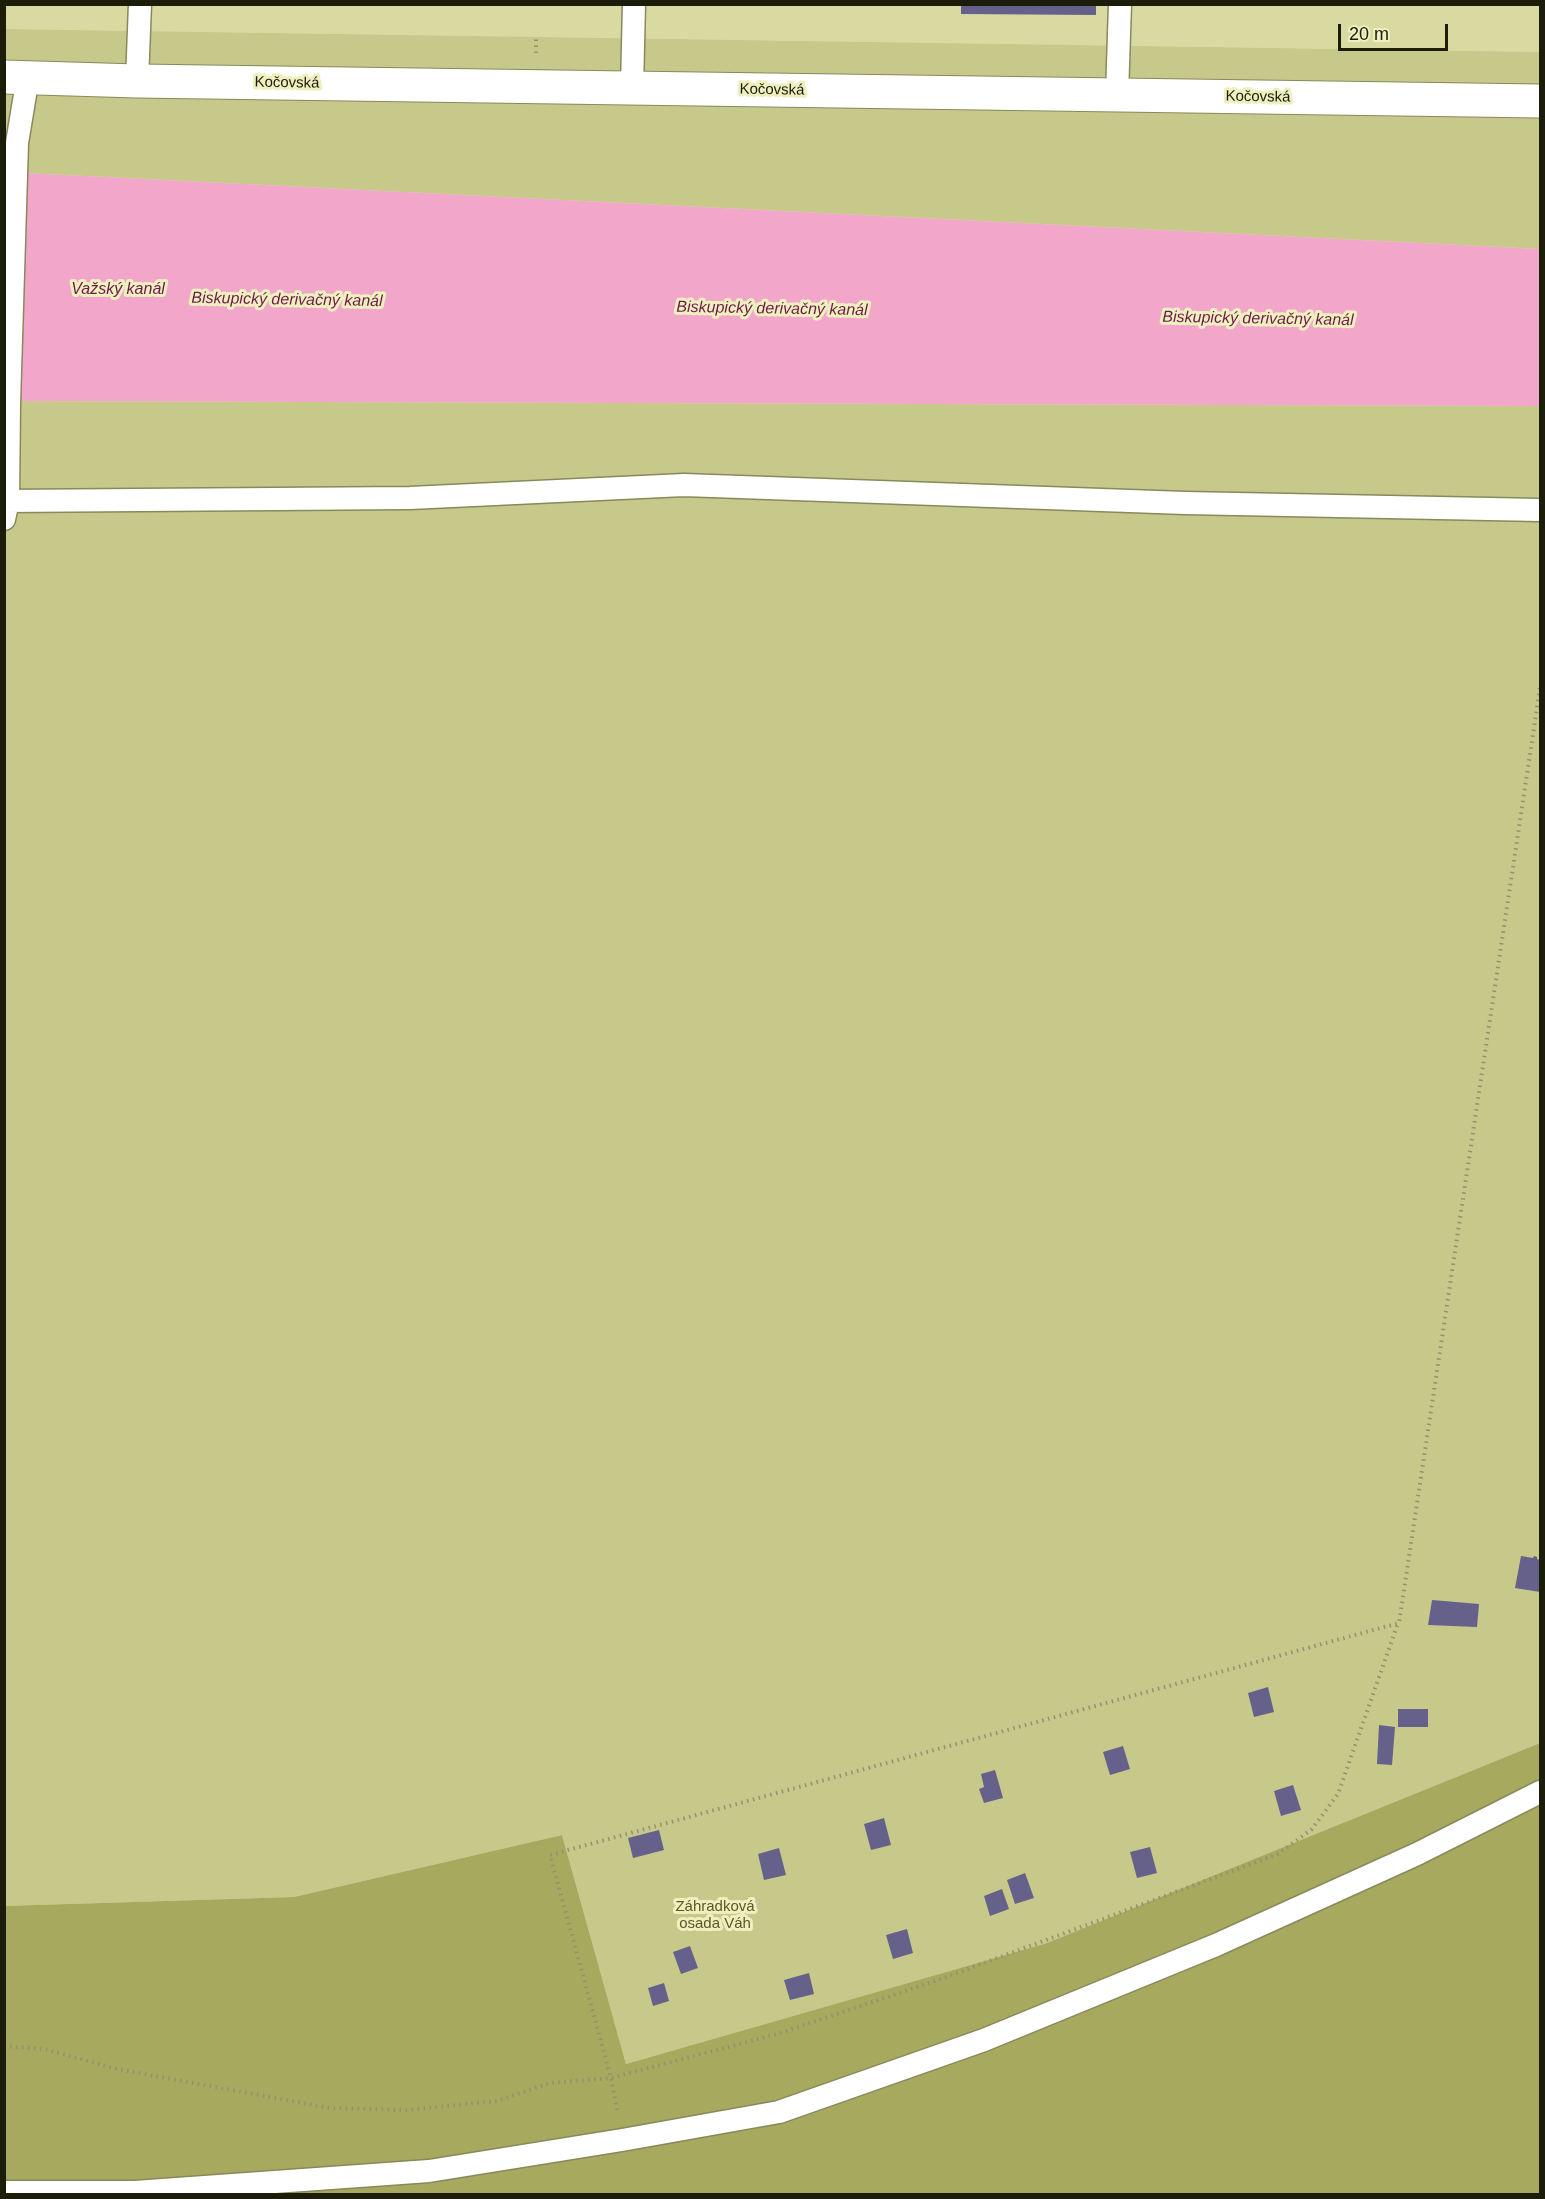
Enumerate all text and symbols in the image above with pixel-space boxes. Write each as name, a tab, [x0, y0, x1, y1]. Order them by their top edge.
scale bar	[1341, 12, 1450, 50]
text: 20 m	[1349, 24, 1389, 44]
street label: Kočovská	[254, 73, 320, 93]
street label: Kočovská	[739, 80, 805, 100]
street label: Kočovská	[1225, 87, 1291, 107]
water label: Važský kanál	[71, 280, 165, 300]
water label: Biskupický derivačný kanál	[191, 289, 383, 311]
water label: Biskupický derivačný kanál	[676, 298, 868, 320]
water label: Biskupický derivačný kanál	[1162, 308, 1354, 330]
park label: Záhradková osada Váh	[675, 1898, 755, 1933]

